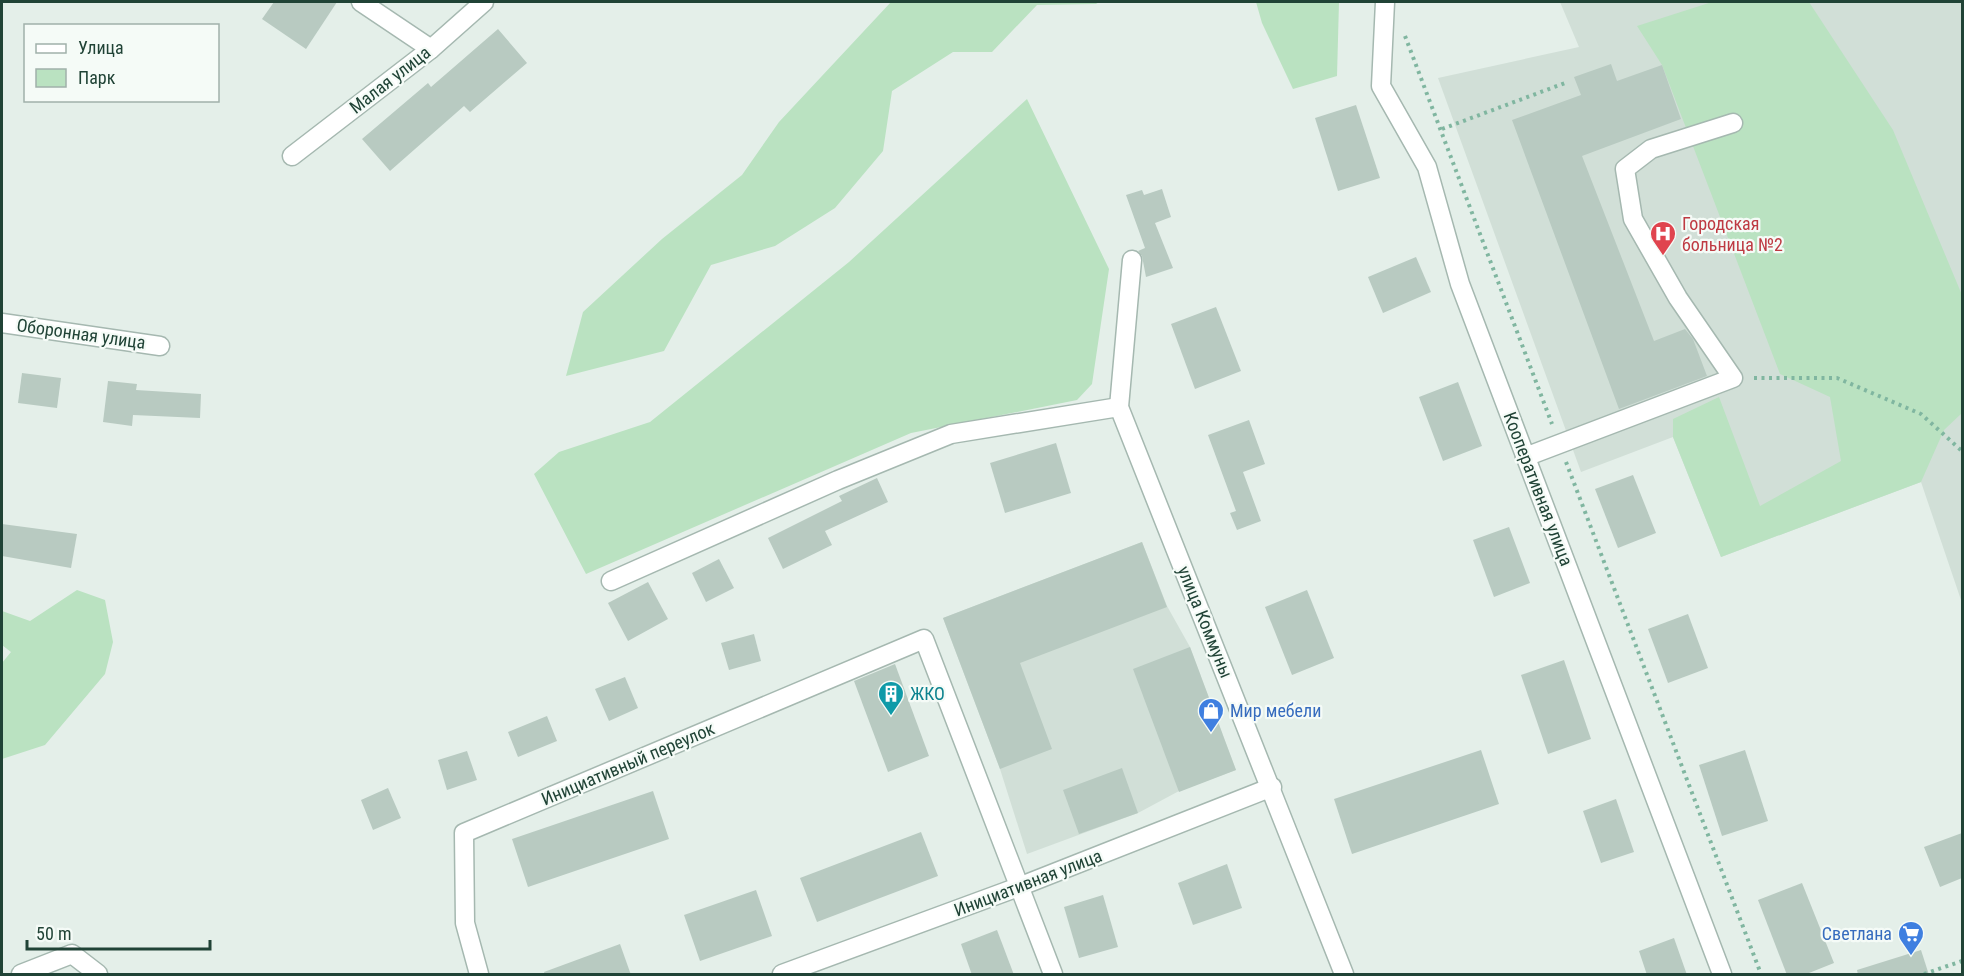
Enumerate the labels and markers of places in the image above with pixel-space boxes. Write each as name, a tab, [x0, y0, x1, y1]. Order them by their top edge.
place label: Городская больница №2	[1682, 213, 1783, 255]
hospital icon: Городская больница №2	[1648, 219, 1678, 257]
building icon: ЖКО	[876, 679, 906, 717]
place label: ЖКО	[910, 683, 945, 704]
shop icon: Мир мебели	[1196, 696, 1226, 734]
place label: Мир мебели	[1230, 700, 1321, 721]
supermarket icon: Светлана	[1896, 919, 1926, 957]
place label: Светлана	[1822, 923, 1892, 944]

